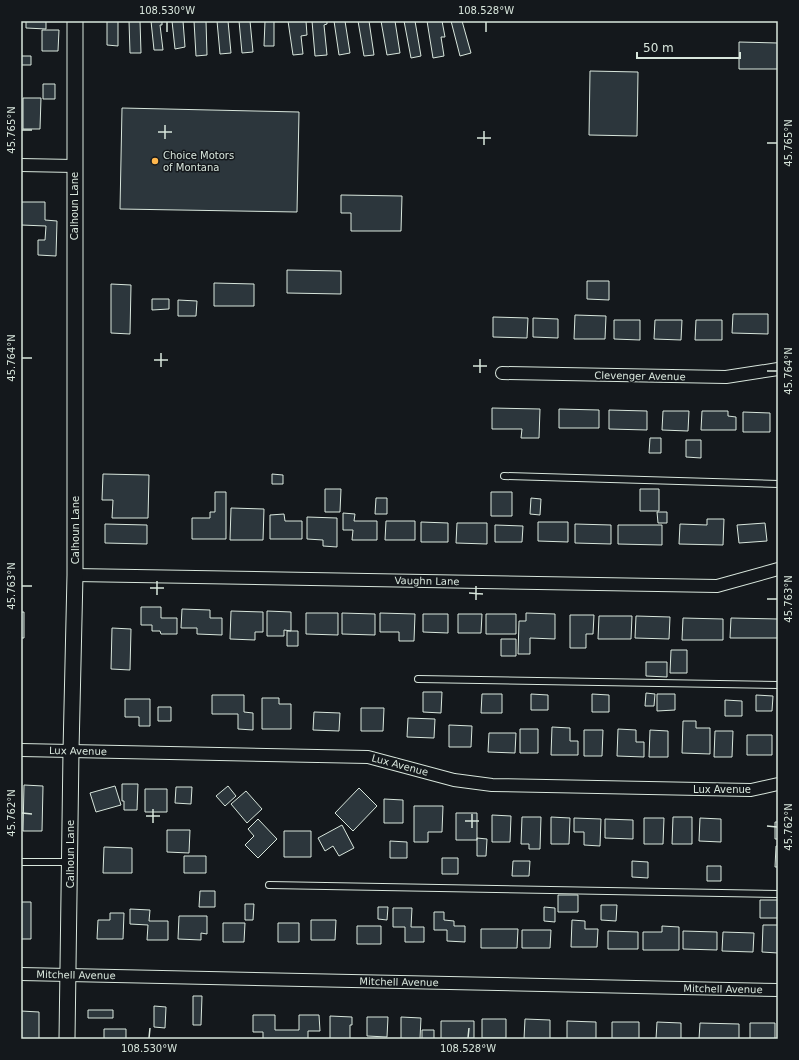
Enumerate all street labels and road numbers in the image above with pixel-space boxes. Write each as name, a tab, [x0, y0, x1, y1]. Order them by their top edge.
street label: Calhoun Lane	[69, 172, 80, 240]
street label: Clevenger Avenue	[594, 370, 686, 382]
street label: Calhoun Lane	[70, 496, 81, 564]
street label: Vaughn Lane	[394, 575, 460, 587]
street label: Lux Avenue	[49, 745, 107, 757]
street label: Lux Avenue	[371, 752, 429, 778]
street label: Lux Avenue	[693, 784, 751, 795]
street label: Calhoun Lane	[65, 820, 76, 888]
street label: Mitchell Avenue	[36, 969, 116, 981]
street label: Mitchell Avenue	[359, 976, 439, 988]
street label: Mitchell Avenue	[683, 983, 763, 995]

